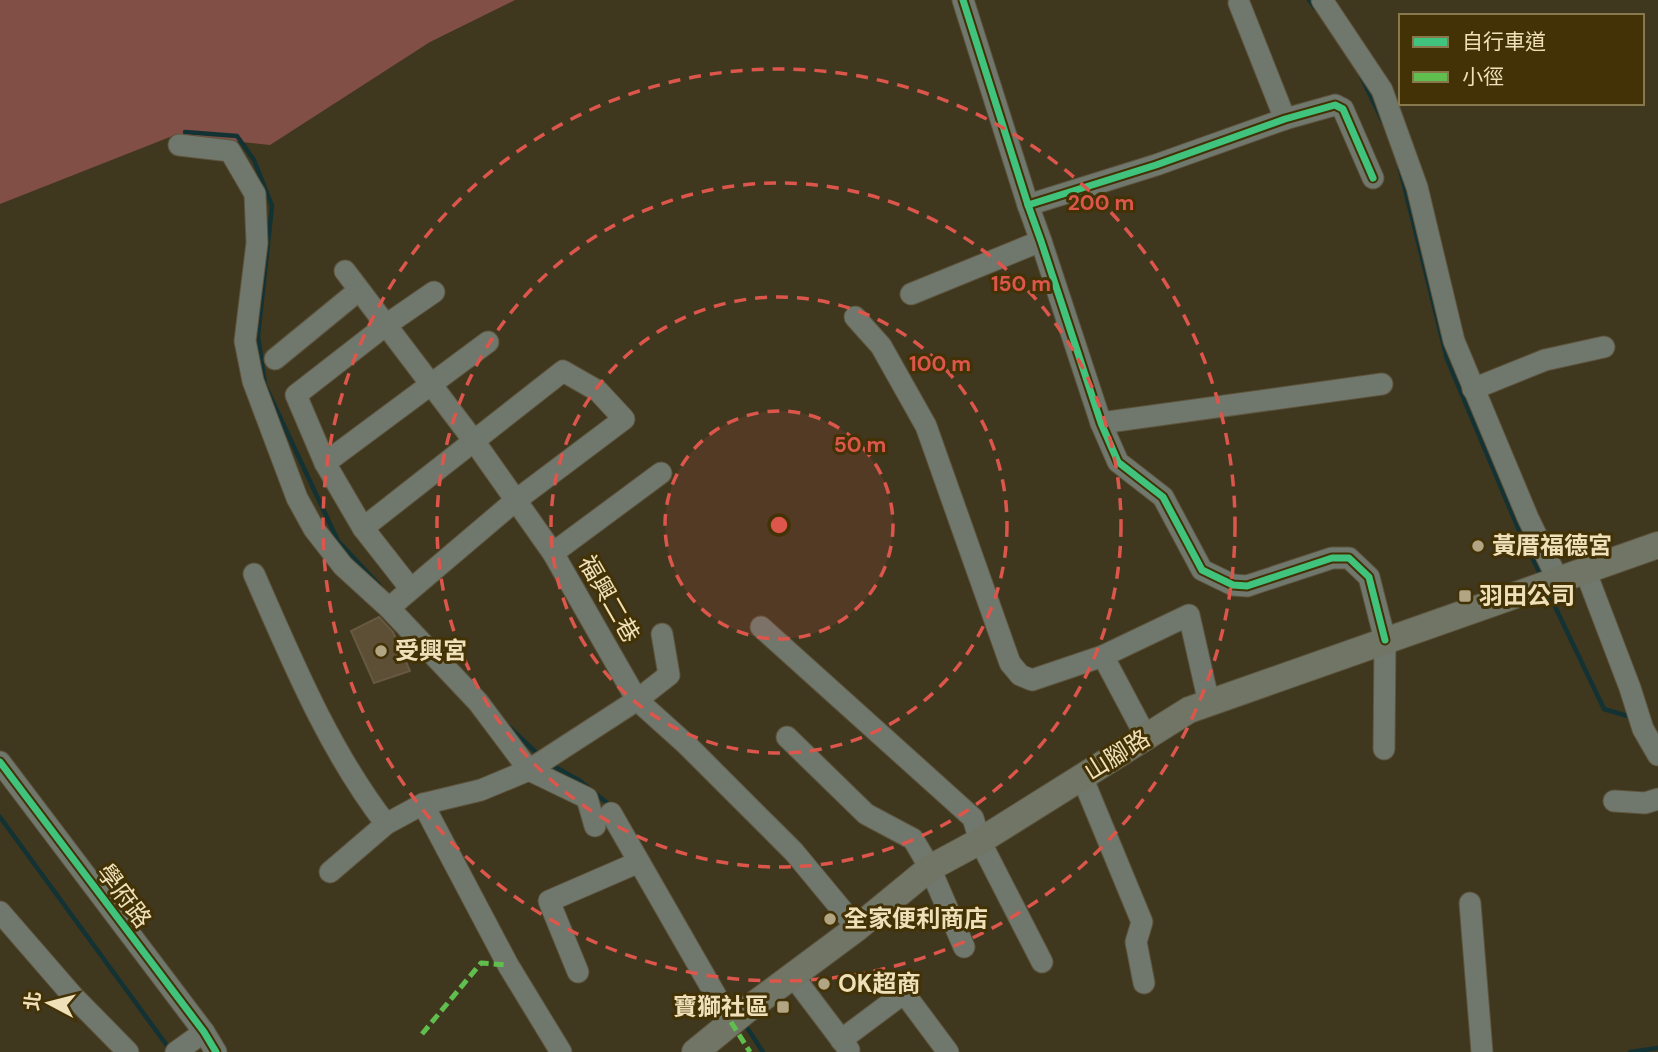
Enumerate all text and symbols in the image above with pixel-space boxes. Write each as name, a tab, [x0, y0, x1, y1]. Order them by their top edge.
legend	[1399, 14, 1644, 105]
text: 自行車道	[1462, 28, 1546, 56]
text: 小徑	[1462, 63, 1504, 91]
text: 200 m	[1068, 189, 1134, 217]
text: 150 m	[991, 270, 1051, 298]
text: 100 m	[909, 350, 971, 378]
text: 50 m	[834, 431, 886, 459]
centre of rings	[767, 513, 791, 537]
place label: 黃厝福德宮	[1492, 530, 1612, 561]
marker: 黃厝福德宮	[1470, 538, 1486, 554]
street label: 福興二巷	[572, 549, 647, 648]
place label: 羽田公司	[1479, 580, 1575, 611]
marker: 羽田公司	[1457, 588, 1473, 604]
place label: 受興宮	[395, 635, 467, 666]
marker: 受興宮	[373, 643, 389, 659]
street label: 山腳路	[1078, 722, 1155, 787]
street label: 學府路	[90, 858, 158, 934]
place label: 全家便利商店	[844, 903, 988, 934]
marker: 全家便利商店	[822, 911, 838, 927]
north arrow	[14, 968, 84, 1038]
place label: OK超商	[838, 968, 921, 999]
marker: OK超商	[816, 976, 832, 992]
text: 北	[19, 990, 46, 1012]
place label: 寶獅社區	[673, 991, 769, 1022]
marker: 寶獅社區	[775, 999, 791, 1015]

